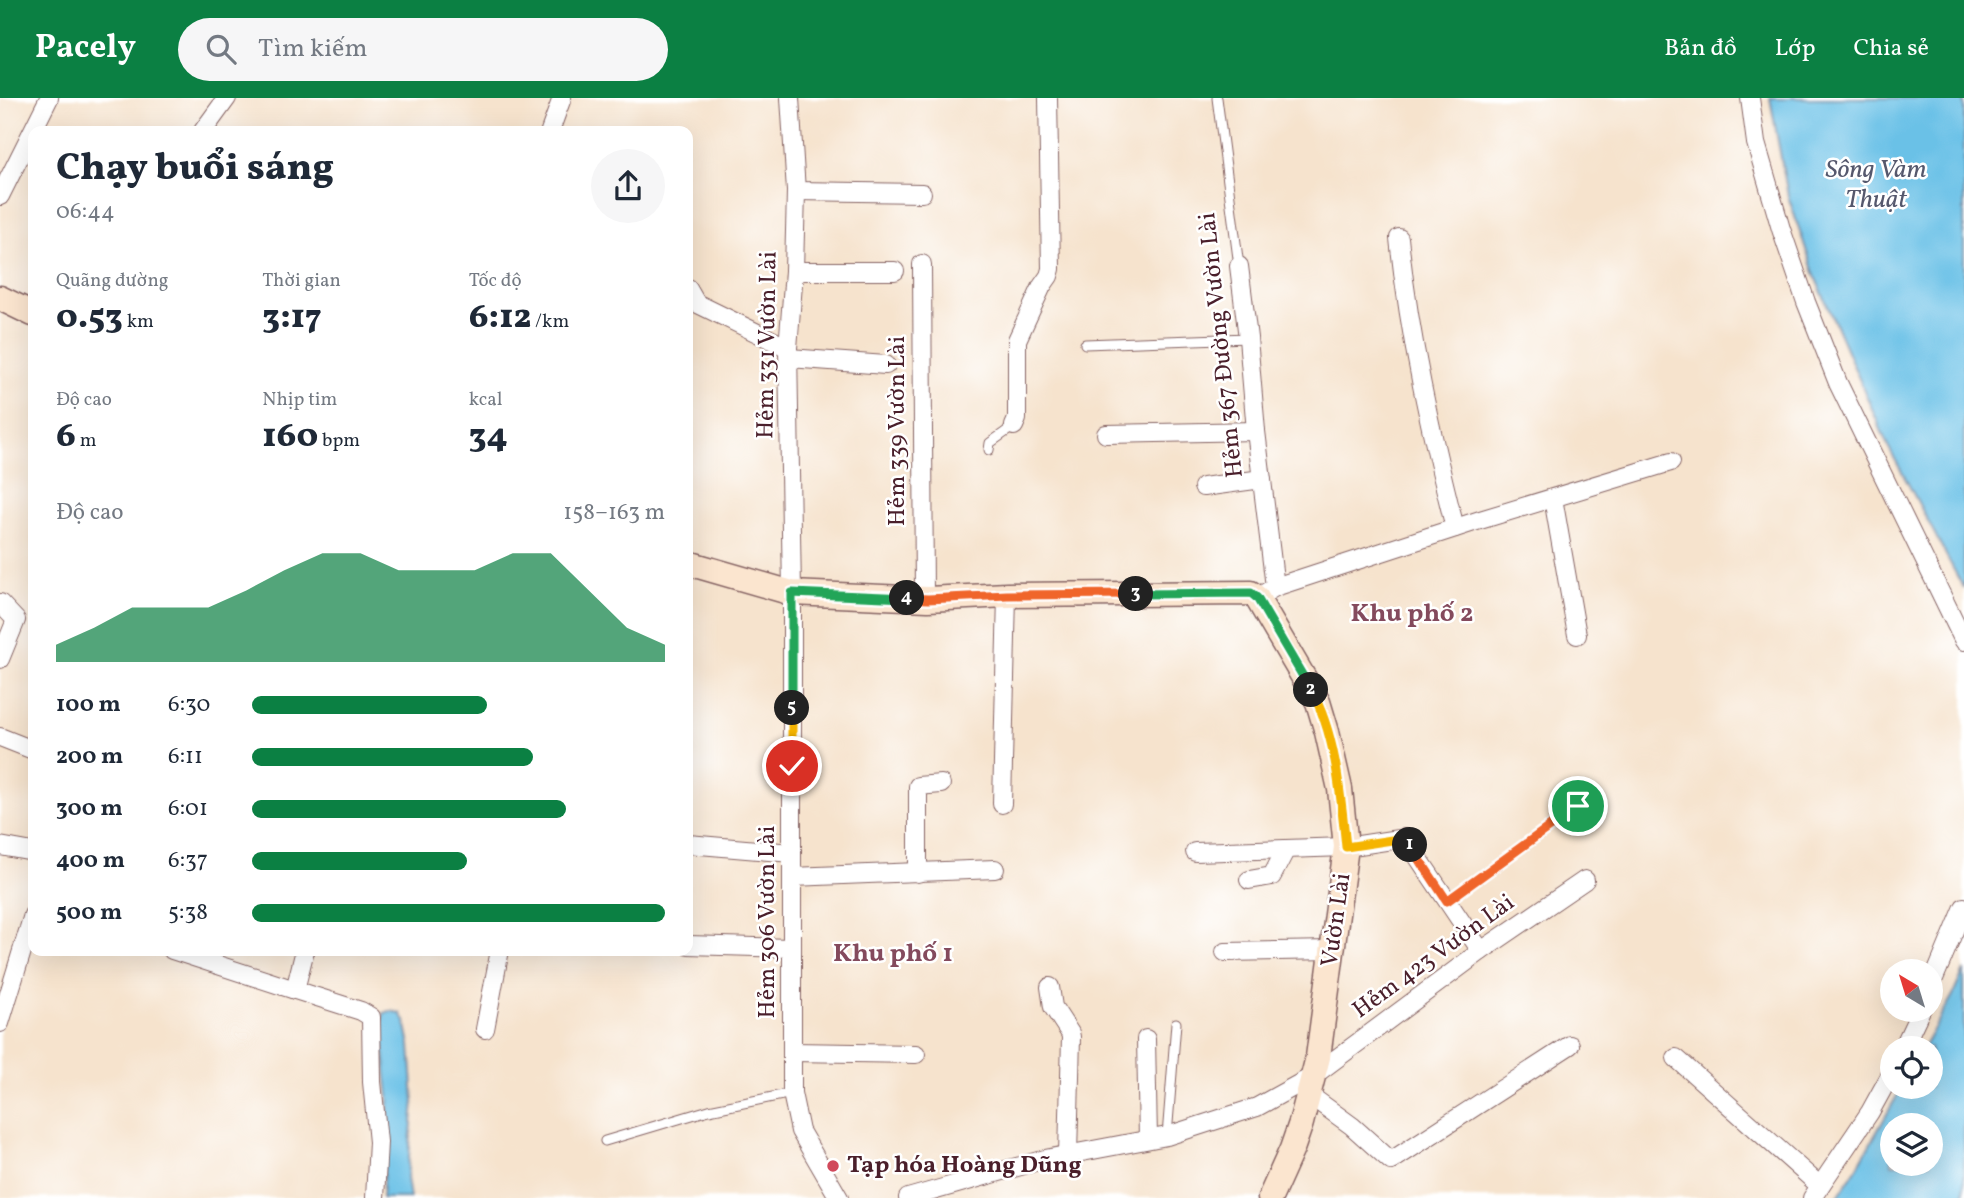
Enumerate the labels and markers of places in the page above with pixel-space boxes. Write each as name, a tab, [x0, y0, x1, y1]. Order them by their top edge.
pin: 3	[1118, 576, 1154, 612]
pin: 4	[890, 580, 925, 616]
pin: 2	[1294, 672, 1328, 708]
pin: 5	[774, 690, 810, 726]
pin	[762, 736, 822, 796]
pin	[1548, 776, 1608, 836]
pin: 1	[1392, 828, 1428, 862]
place label: Tạp hóa Hoàng Dũng	[847, 1149, 1082, 1183]
marker: Tạp hóa Hoàng Dũng	[825, 1158, 841, 1174]

